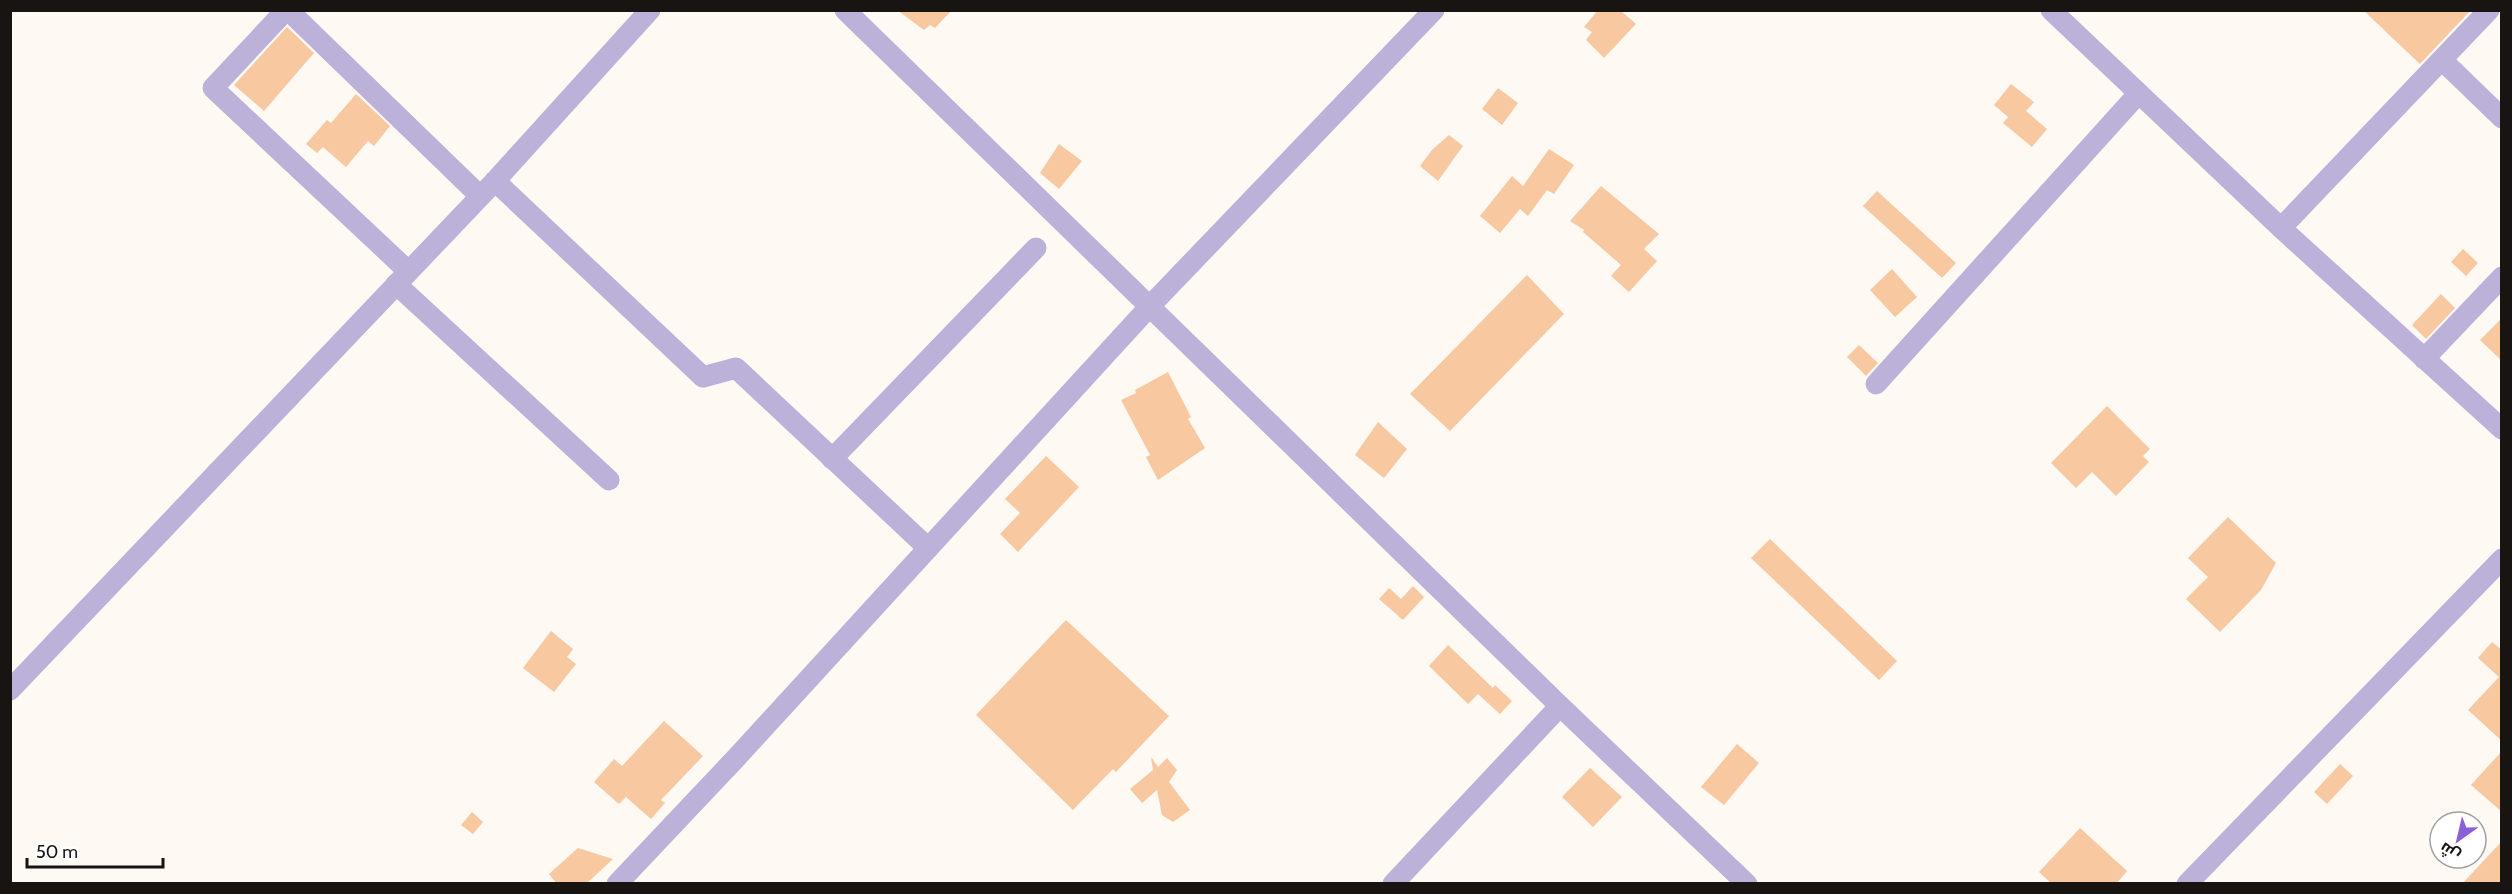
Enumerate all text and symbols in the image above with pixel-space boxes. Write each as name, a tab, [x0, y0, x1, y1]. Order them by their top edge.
north arrow	[2428, 810, 2488, 870]
scale bar	[27, 831, 164, 869]
text: ش	[2436, 838, 2464, 866]
text: 50 m	[36, 841, 78, 863]

